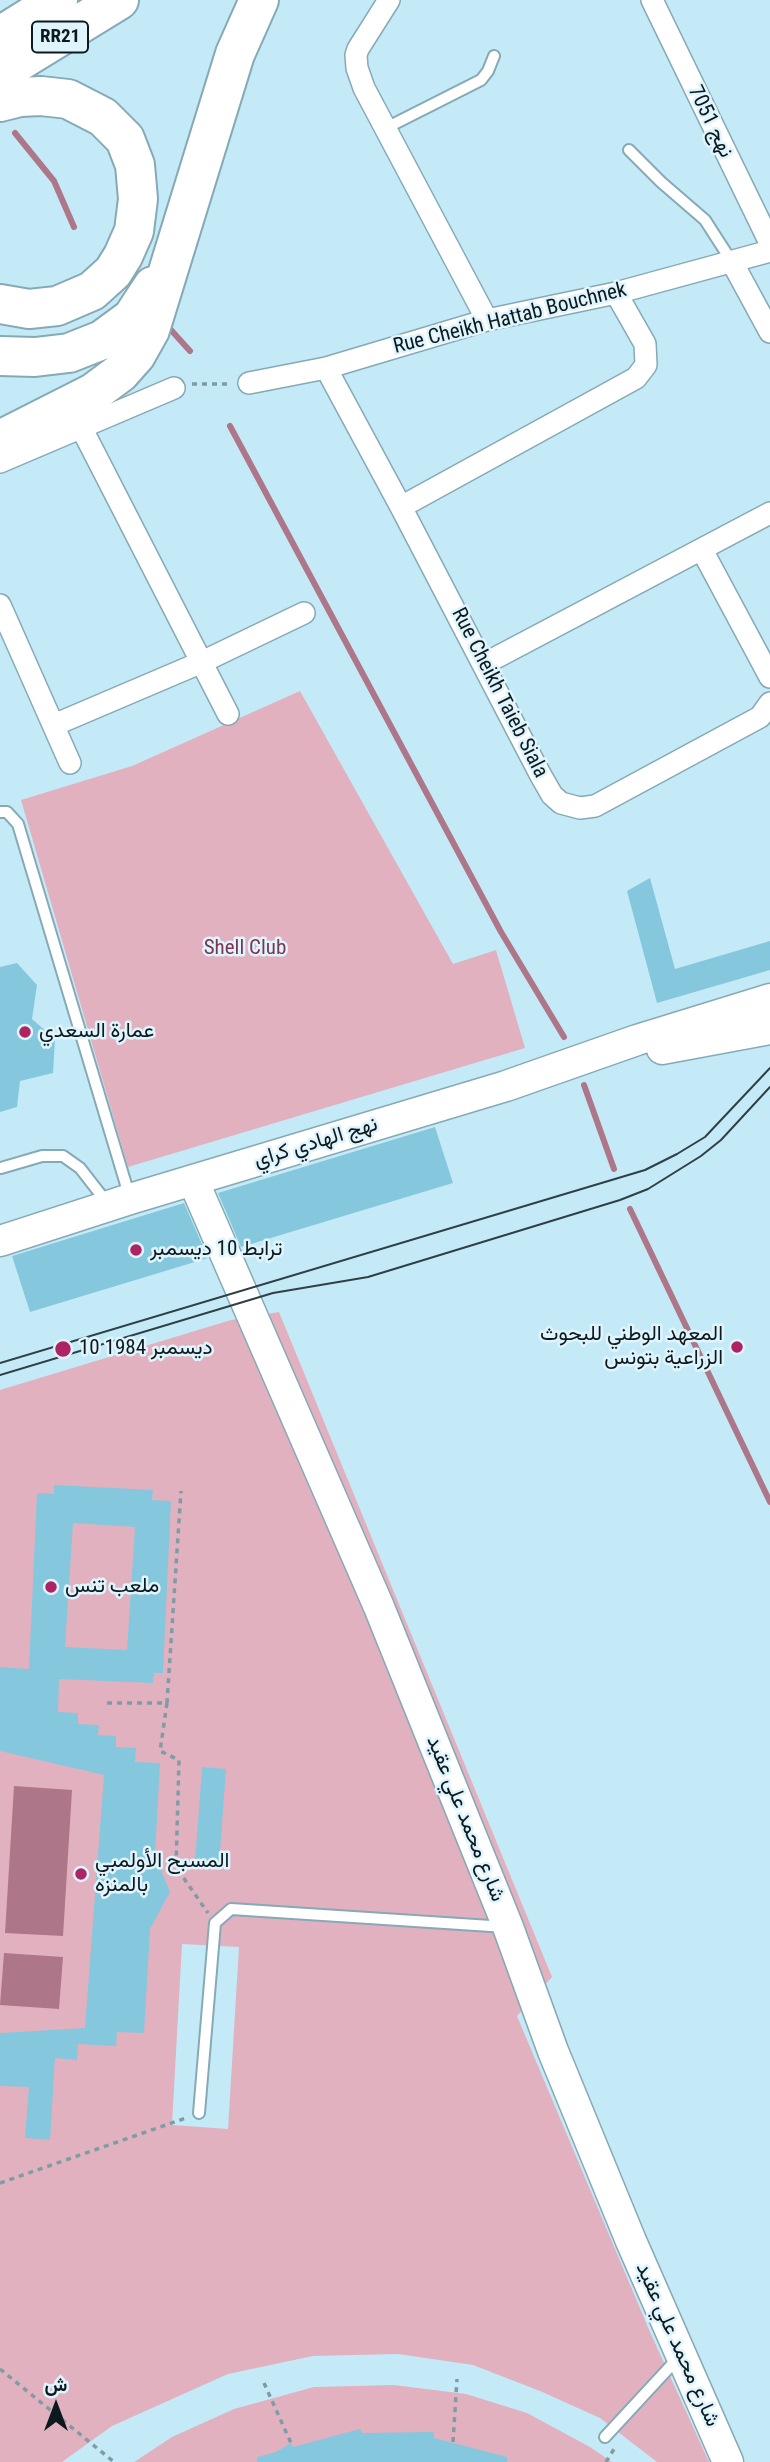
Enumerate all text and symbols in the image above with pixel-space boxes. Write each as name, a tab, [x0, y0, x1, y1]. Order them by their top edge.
road number: RR21	[32, 22, 88, 52]
street label: نهج 7051	[682, 82, 738, 162]
street label: Rue Cheikh Hattab Bouchnek	[391, 278, 629, 360]
street label: Rue Cheikh Taieb Siala	[445, 604, 553, 782]
park label: Shell Club	[204, 936, 286, 962]
place label: عمارة السعدي	[39, 1019, 154, 1045]
marker: عمارة السعدي	[17, 1024, 33, 1040]
street label: نهج الهادي كراي	[251, 1112, 381, 1174]
place label: ترابط 10 ديسمبر	[150, 1237, 282, 1263]
marker: ترابط 10 ديسمبر	[128, 1242, 144, 1258]
place label: المعهد الوطني للبحوث الزراعية بتونس	[540, 1322, 723, 1372]
place label: 10 ديسمبر 1984	[79, 1336, 213, 1362]
marker: 10 ديسمبر 1984	[53, 1339, 73, 1359]
marker: المعهد الوطني للبحوث الزراعية بتونس	[729, 1339, 745, 1355]
place label: ملعب تنس	[65, 1574, 159, 1600]
marker: ملعب تنس	[43, 1579, 59, 1595]
street label: شارع محمد علي عقيد	[420, 1732, 510, 1906]
place label: المسبح الأولمبي بالمنزه	[95, 1849, 229, 1899]
marker: المسبح الأولمبي بالمنزه	[73, 1866, 89, 1882]
street label: شارع محمد علي عقيد	[630, 2259, 724, 2431]
north arrow	[21, 2371, 91, 2441]
text: ش	[45, 2373, 67, 2396]

